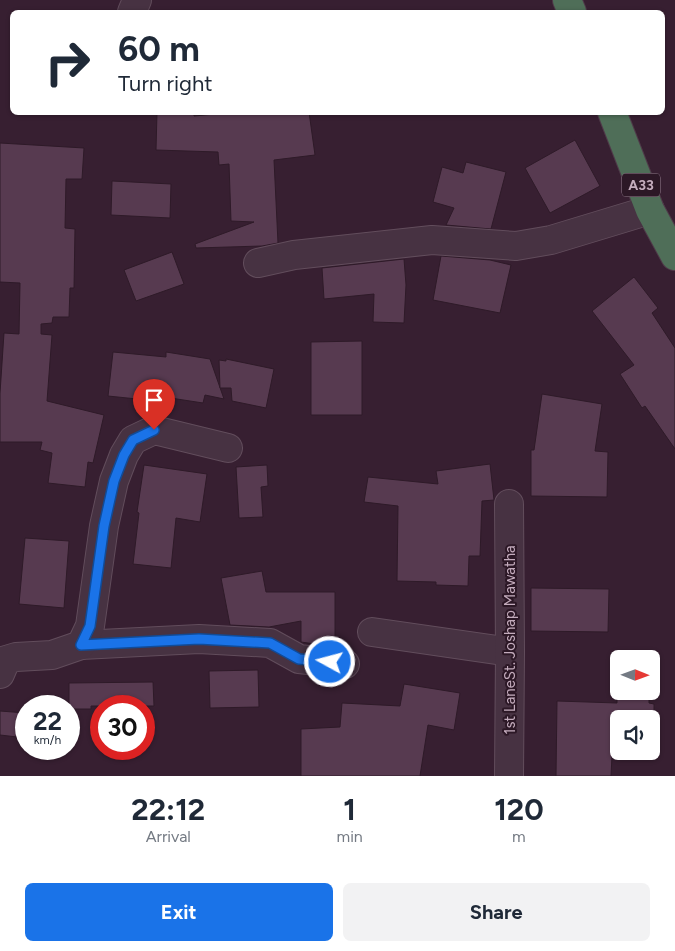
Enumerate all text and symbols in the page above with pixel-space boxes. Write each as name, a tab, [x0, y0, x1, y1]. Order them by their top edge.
text: 60 m	[118, 28, 200, 70]
icon: right	[35, 30, 100, 95]
text: Turn right	[118, 70, 213, 97]
road number: A33	[622, 174, 660, 196]
pin	[133, 379, 175, 430]
icon: arrive	[140, 386, 168, 414]
street label: 1st LaneSt. Joshap Mawatha	[501, 545, 519, 735]
position arrow	[303, 635, 355, 687]
north arrow	[610, 650, 660, 700]
map controls	[610, 650, 660, 760]
speed limit sign: 30	[90, 695, 155, 760]
text: 22	[33, 706, 62, 736]
button: sound	[610, 710, 660, 760]
text: km/h	[34, 733, 61, 747]
text: 22:12	[131, 791, 205, 828]
text: 1	[343, 791, 356, 828]
text: 120	[494, 791, 544, 828]
text: Arrival	[146, 827, 191, 846]
text: min	[337, 827, 363, 846]
text: m	[512, 827, 526, 846]
button: Exit	[25, 883, 333, 941]
button: Share	[343, 883, 650, 941]

